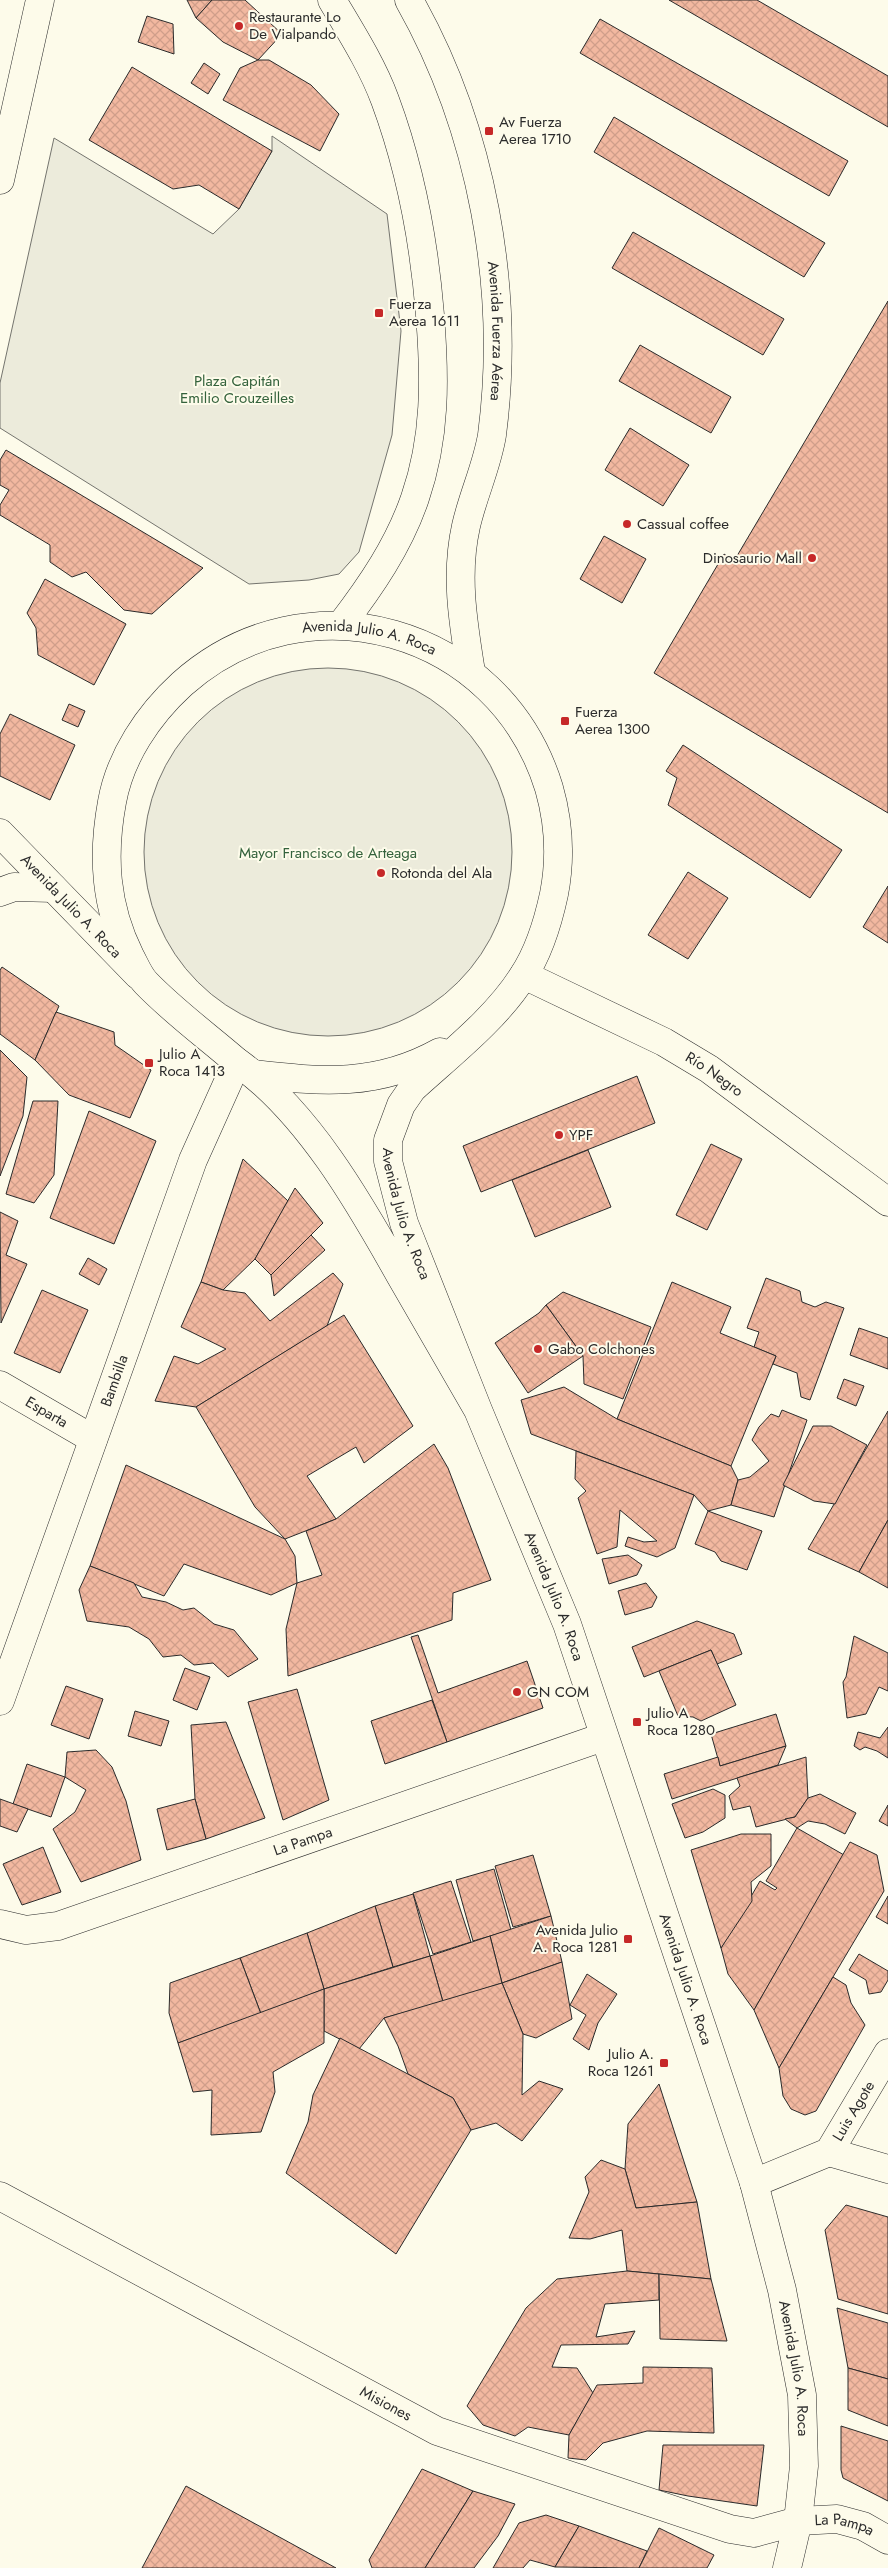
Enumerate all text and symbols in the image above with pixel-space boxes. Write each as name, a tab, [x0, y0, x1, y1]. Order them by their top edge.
place label: Restaurante Lo De Vialpando	[249, 6, 341, 45]
marker: Restaurante Lo De Vialpando	[233, 20, 245, 32]
place label: Av Fuerza Aerea 1710	[499, 111, 571, 150]
marker: Av Fuerza Aerea 1710	[483, 125, 495, 137]
street label: Avenida Fuerza Aérea	[482, 260, 509, 402]
place label: Fuerza Aerea 1611	[389, 293, 460, 332]
marker: Fuerza Aerea 1611	[373, 307, 385, 319]
park label: Plaza Capitán Emilio Crouzeilles	[180, 370, 294, 409]
place label: Cassual coffee	[637, 513, 729, 535]
marker: Cassual coffee	[621, 518, 633, 530]
place label: Dinosaurio Mall	[703, 547, 802, 569]
marker: Dinosaurio Mall	[806, 552, 818, 564]
street label: Avenida Julio A. Roca	[301, 615, 440, 661]
place label: Fuerza Aerea 1300	[575, 701, 650, 740]
marker: Fuerza Aerea 1300	[559, 715, 571, 727]
park label: Mayor Francisco de Arteaga	[239, 842, 417, 864]
street label: Avenida Julio A. Roca	[15, 849, 127, 963]
place label: Rotonda del Ala	[391, 862, 492, 884]
marker: Rotonda del Ala	[375, 867, 387, 879]
place label: Julio A Roca 1413	[157, 1043, 225, 1082]
street label: Río Negro	[681, 1046, 748, 1102]
marker: Julio A Roca 1413	[143, 1057, 155, 1069]
place label: YPF	[569, 1124, 593, 1146]
marker: YPF	[553, 1129, 565, 1141]
street label: Avenida Julio A. Roca	[377, 1148, 436, 1283]
place label: Gabo Colchones	[548, 1338, 655, 1360]
marker: Gabo Colchones	[532, 1343, 544, 1355]
street label: Bambilla	[95, 1352, 134, 1410]
street label: Esparta	[21, 1391, 72, 1433]
street label: Avenida Julio A. Roca	[519, 1528, 590, 1664]
place label: GN COM	[527, 1681, 589, 1703]
marker: GN COM	[511, 1686, 523, 1698]
place label: Julio A Roca 1280	[645, 1702, 715, 1741]
marker: Julio A Roca 1280	[631, 1716, 643, 1728]
street label: La Pampa	[270, 1821, 335, 1862]
street label: Avenida Julio A. Roca	[654, 1911, 718, 2048]
place label: Avenida Julio A. Roca 1281	[533, 1919, 618, 1958]
marker: Avenida Julio A. Roca 1281	[622, 1933, 634, 1945]
place label: Julio A. Roca 1261	[588, 2043, 654, 2082]
marker: Julio A. Roca 1261	[658, 2057, 670, 2069]
street label: Luis Agote	[827, 2076, 880, 2145]
street label: Avenida Julio A. Roca	[773, 2299, 814, 2437]
street label: Misiones	[356, 2381, 416, 2426]
street label: La Pampa	[814, 2508, 878, 2541]

